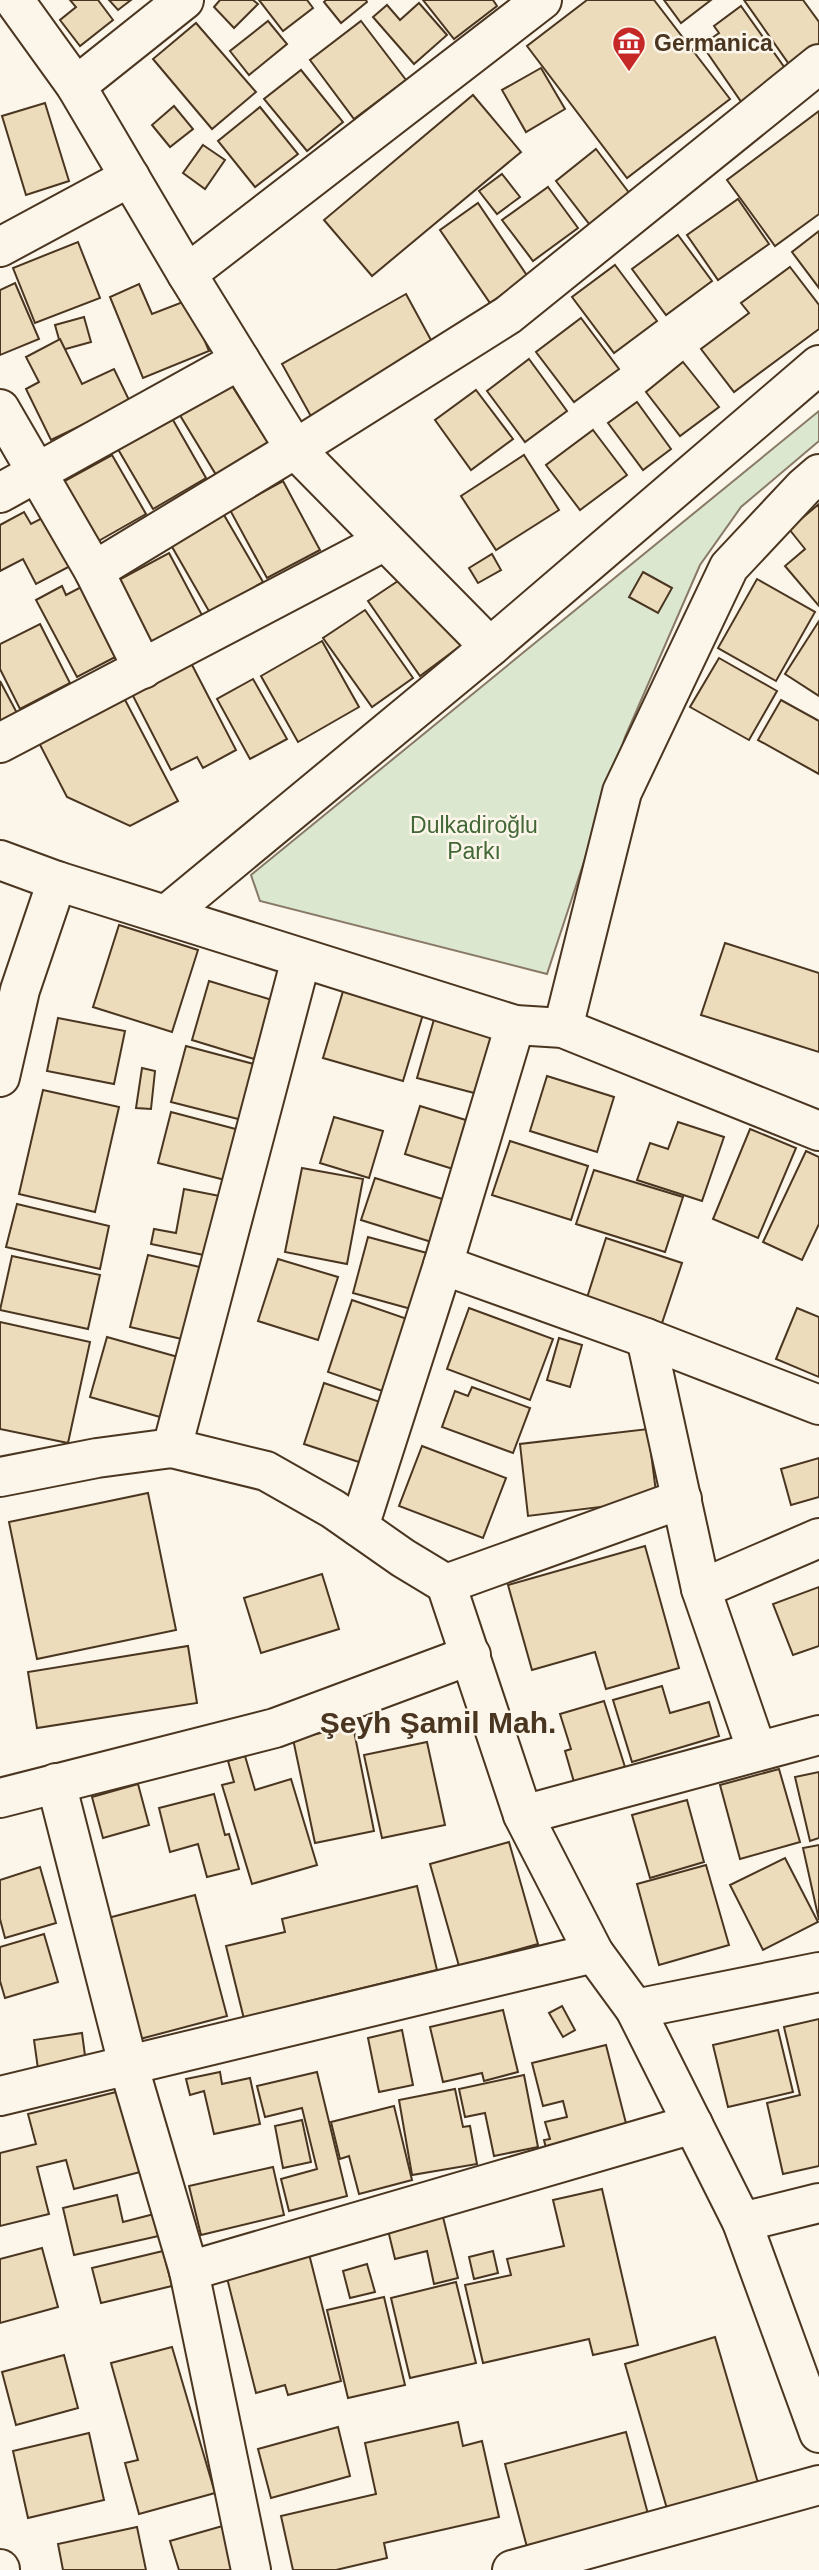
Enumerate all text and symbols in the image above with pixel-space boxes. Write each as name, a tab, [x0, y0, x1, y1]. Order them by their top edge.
museum icon: Germanica	[610, 24, 648, 73]
place label: Germanica	[654, 30, 773, 56]
park label: Dulkadiroğlu Parkı	[410, 812, 538, 864]
district label: Şeyh Şamil Mah.	[320, 1706, 556, 1739]

